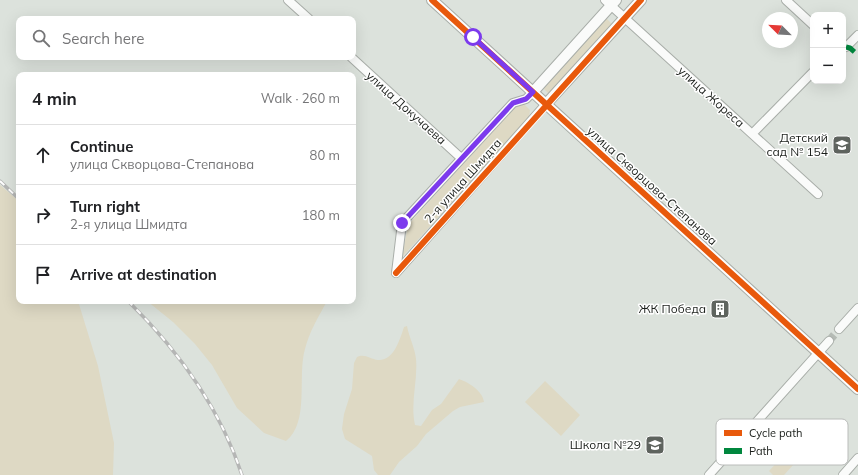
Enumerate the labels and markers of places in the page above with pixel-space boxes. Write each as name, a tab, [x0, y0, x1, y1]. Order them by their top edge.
place label: Детский сад № 154	[766, 130, 828, 159]
school or university icon: Детский сад № 154	[831, 134, 853, 156]
building icon: ЖК Победа	[709, 298, 731, 320]
place label: ЖК Победа	[639, 301, 706, 316]
school or university icon: Школа №29	[644, 434, 666, 456]
place label: Школа №29	[570, 437, 641, 452]

